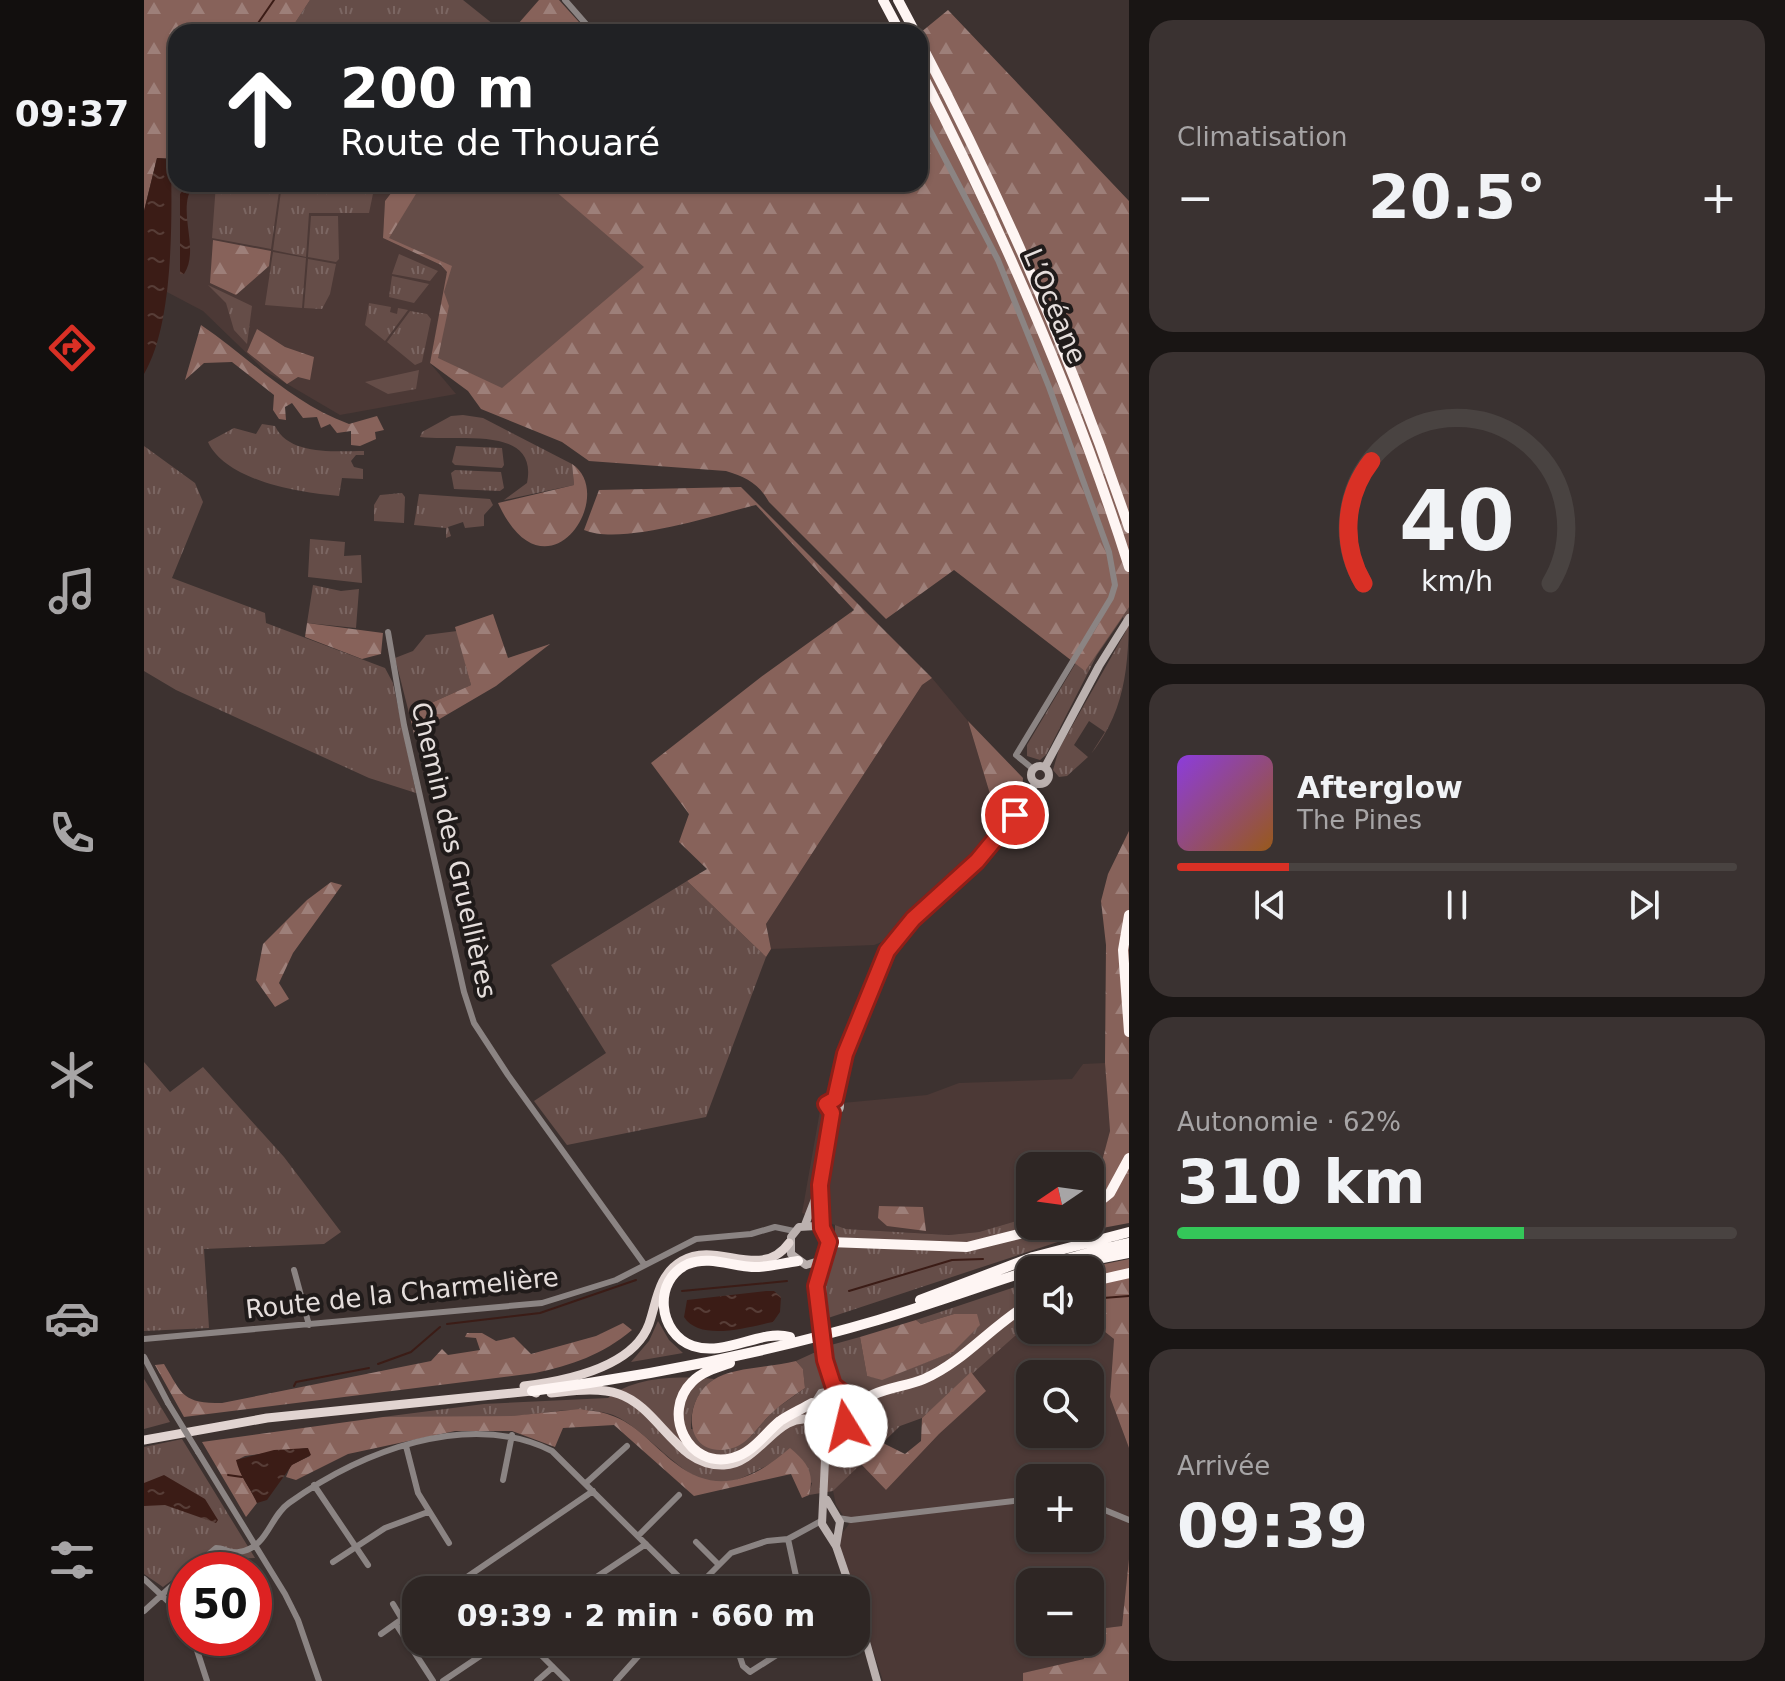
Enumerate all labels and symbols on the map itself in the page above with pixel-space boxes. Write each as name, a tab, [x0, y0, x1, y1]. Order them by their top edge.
street label: L’Océane	[1017, 244, 1093, 368]
street label: Chemin des Gruellières	[405, 699, 503, 1001]
pin	[981, 781, 1049, 849]
north arrow	[1016, 1152, 1104, 1240]
street label: Route de la Charmelière	[244, 1262, 560, 1324]
position arrow	[804, 1384, 888, 1468]
speed limit sign: 50	[168, 1552, 272, 1656]

